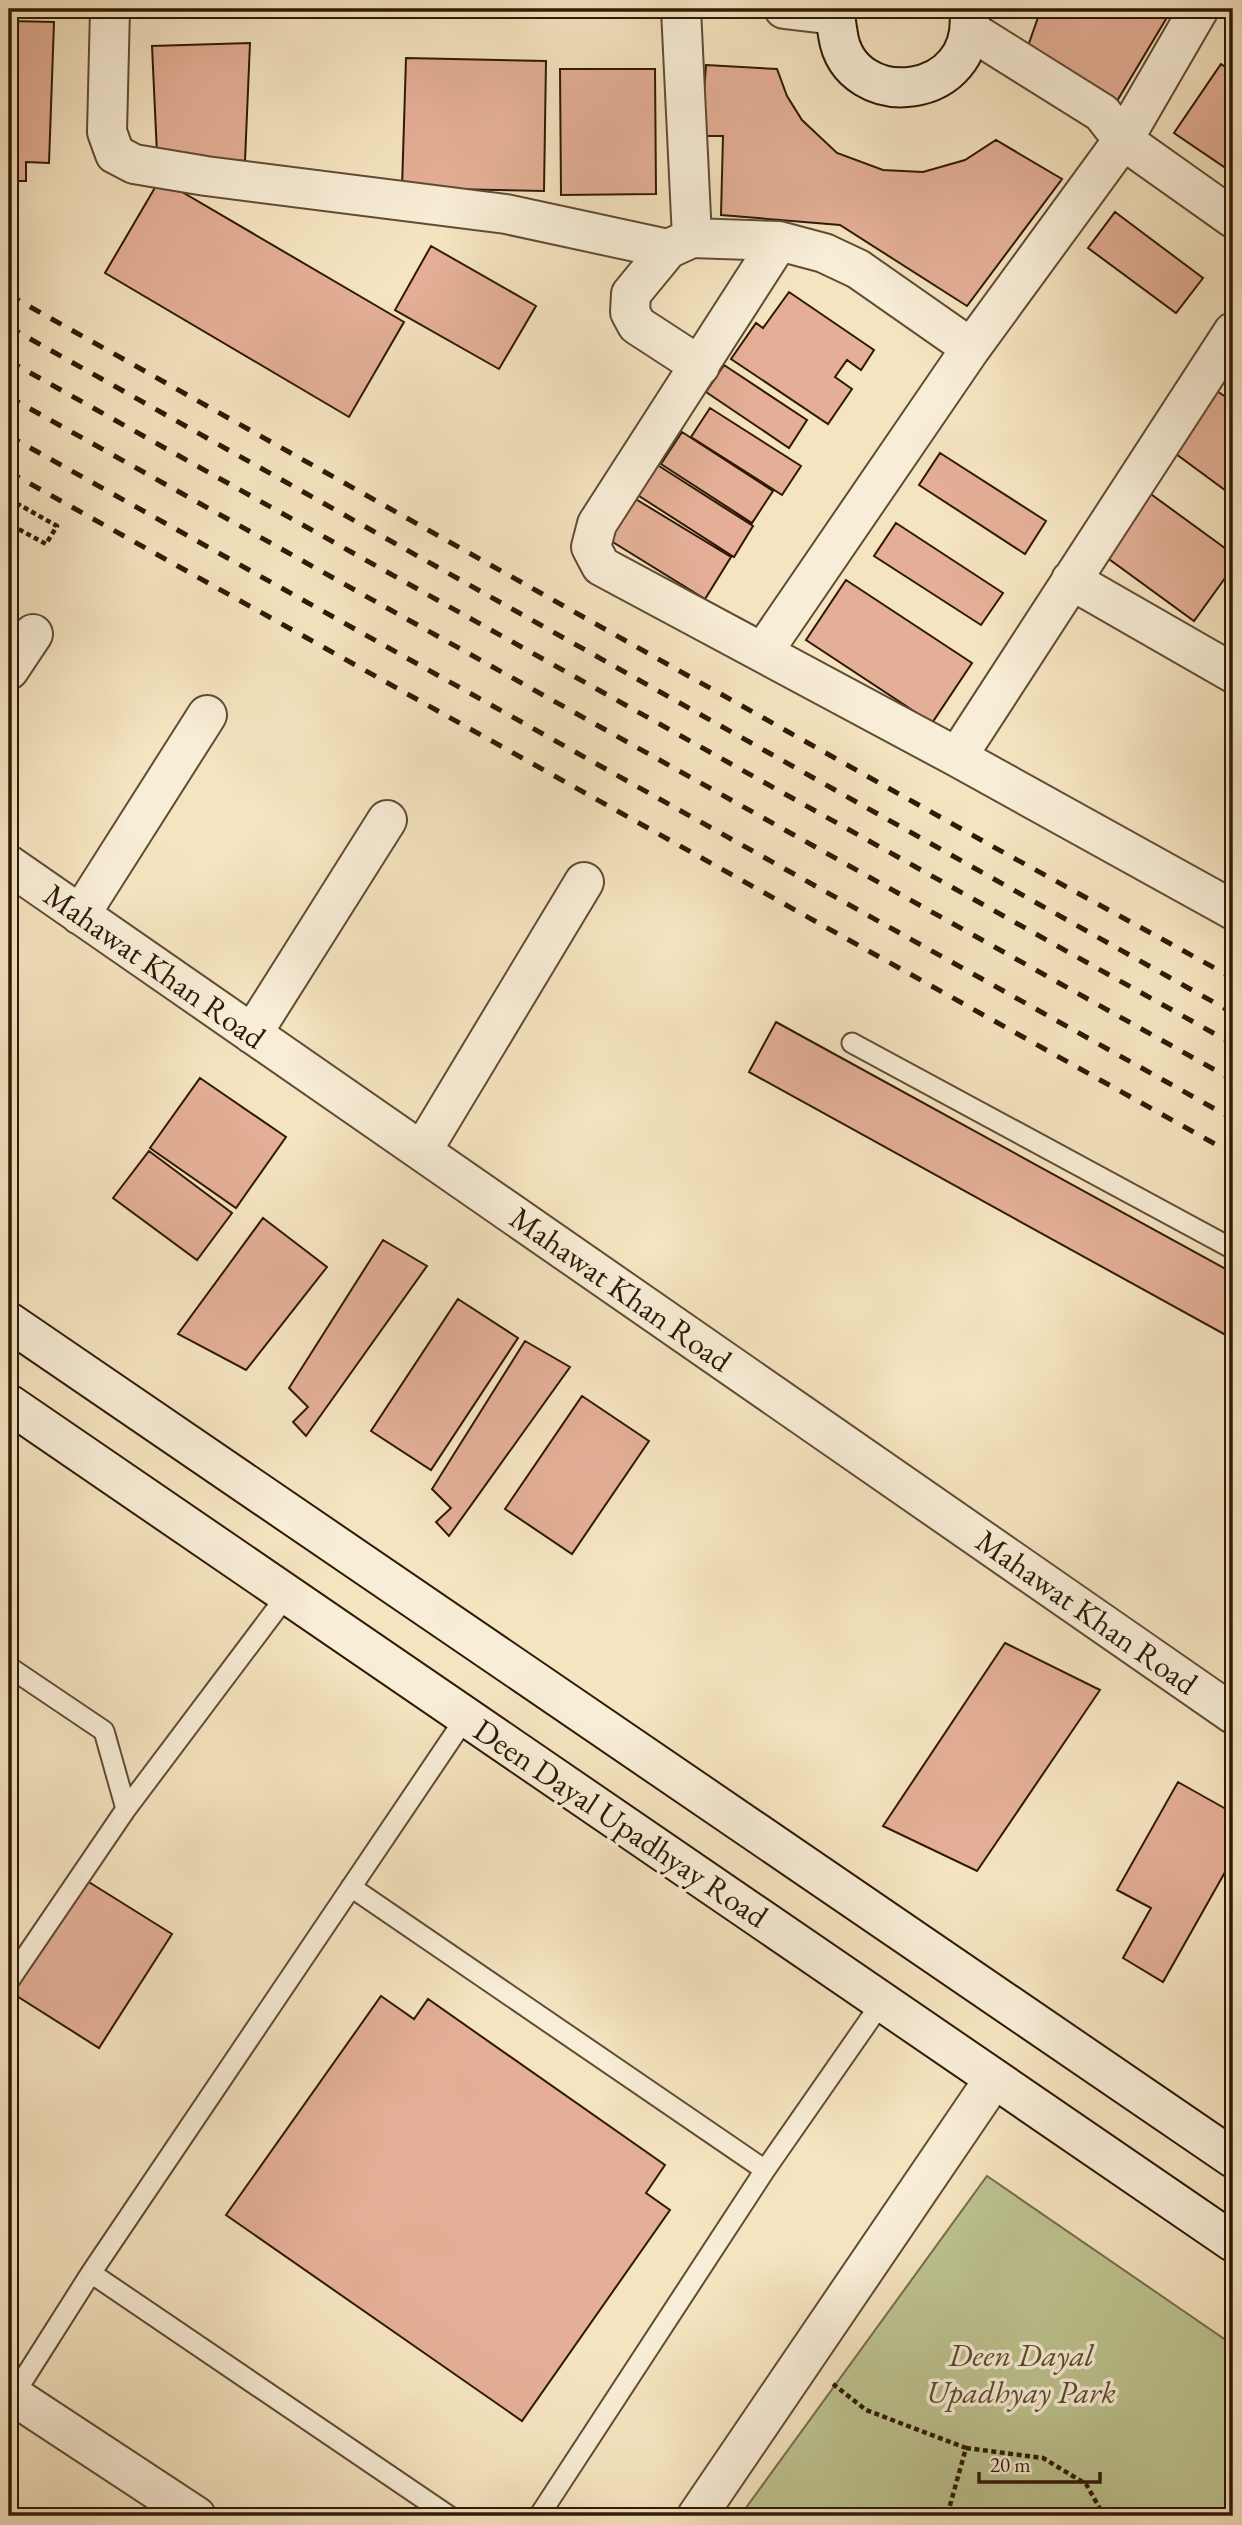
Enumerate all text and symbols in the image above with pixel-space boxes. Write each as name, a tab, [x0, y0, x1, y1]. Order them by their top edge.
street label: Mahawat Khan Road	[36, 874, 275, 1059]
street label: Mahawat Khan Road	[502, 1197, 741, 1382]
street label: Mahawat Khan Road	[968, 1520, 1207, 1705]
street label: Deen Dayal Upadhyay Road	[466, 1709, 777, 1938]
park label: Deen Dayal Upadhyay Park	[926, 2334, 1116, 2413]
scale bar	[979, 2441, 1100, 2485]
text: 20 m	[990, 2451, 1031, 2478]

